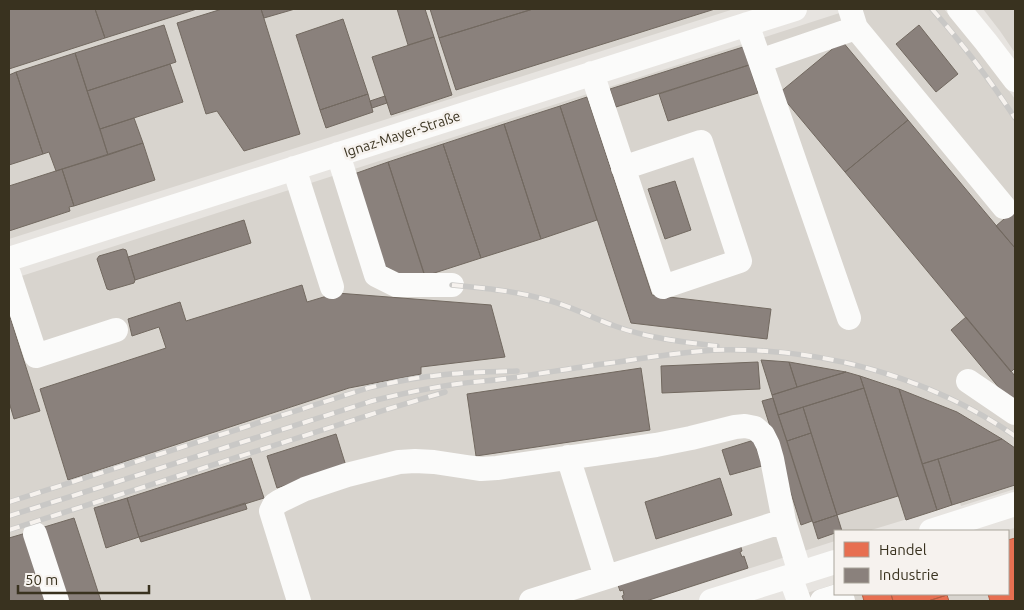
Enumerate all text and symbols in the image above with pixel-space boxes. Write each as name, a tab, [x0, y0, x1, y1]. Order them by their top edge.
street label: Ignaz-Mayer-Straße	[342, 108, 462, 160]
legend	[834, 530, 1009, 595]
text: Handel	[879, 541, 927, 558]
scale bar	[18, 562, 149, 594]
text: Industrie	[879, 566, 939, 583]
text: 50 m	[25, 571, 58, 588]

